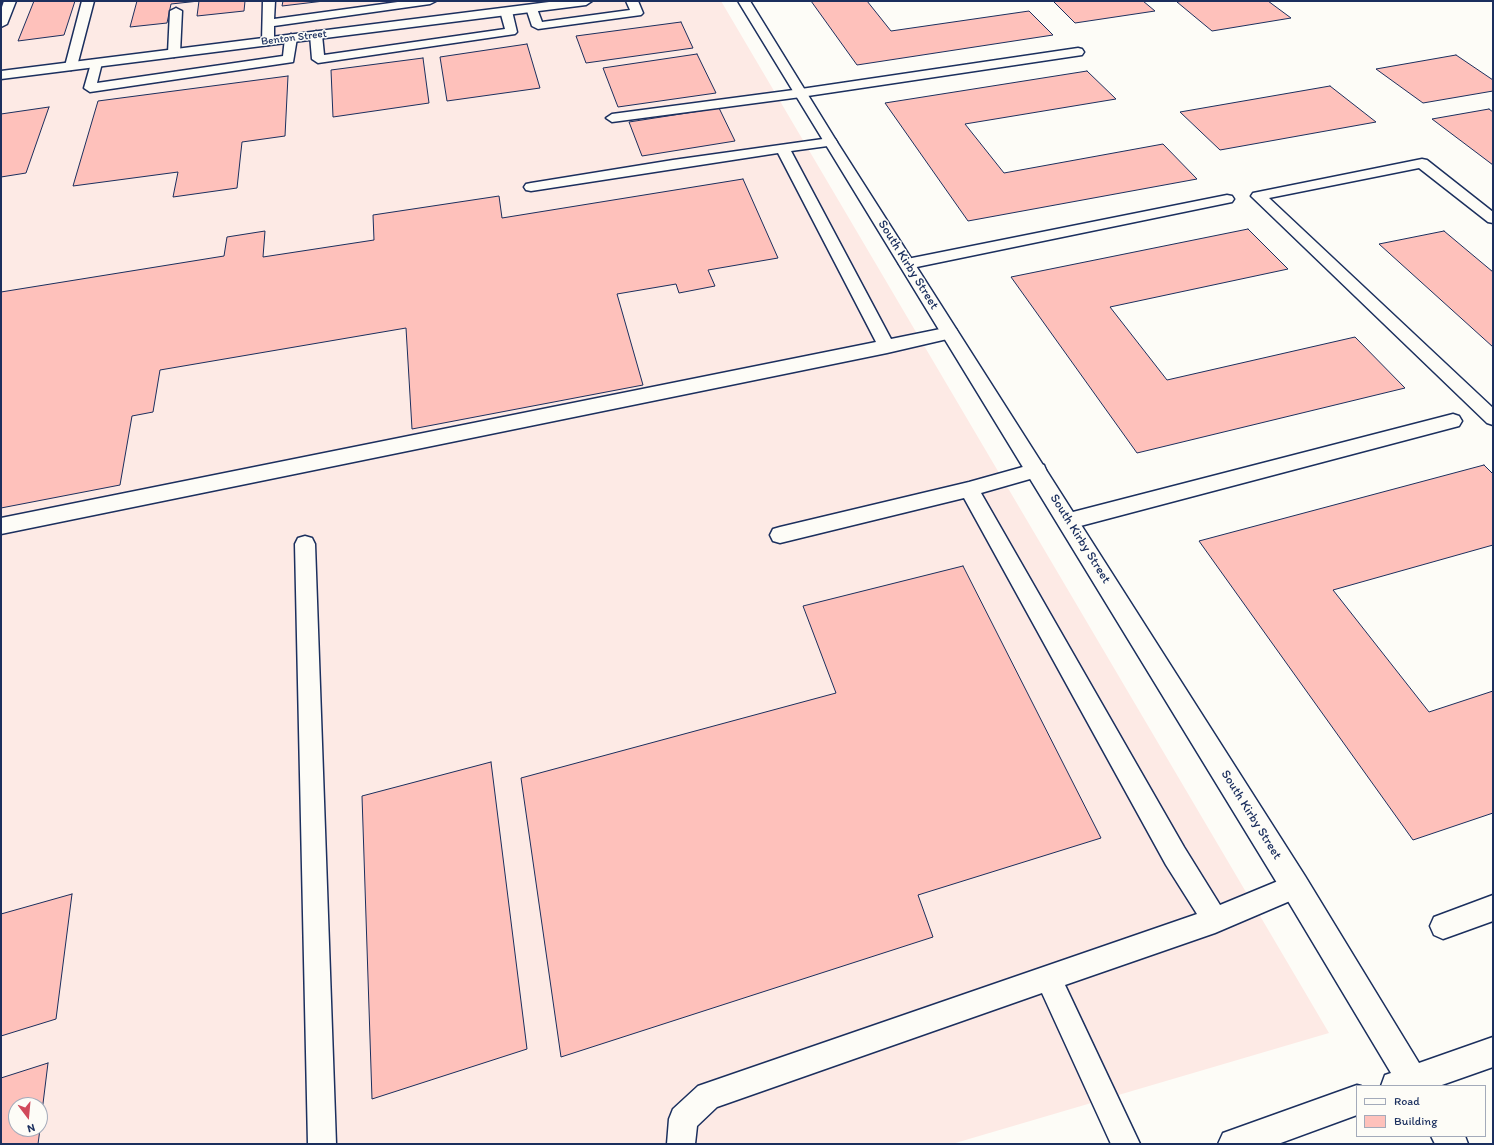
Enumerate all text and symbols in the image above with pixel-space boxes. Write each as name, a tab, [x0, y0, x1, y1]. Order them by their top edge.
street label: Benton Street	[260, 27, 328, 49]
street label: South Kirby Street	[874, 217, 942, 313]
street label: South Kirby Street	[1046, 491, 1114, 587]
street label: South Kirby Street	[1217, 767, 1285, 863]
legend	[1356, 1085, 1486, 1137]
text: Road	[1394, 1094, 1420, 1108]
north arrow	[8, 1097, 48, 1137]
text: Building	[1394, 1114, 1437, 1128]
text: N	[26, 1121, 37, 1135]

